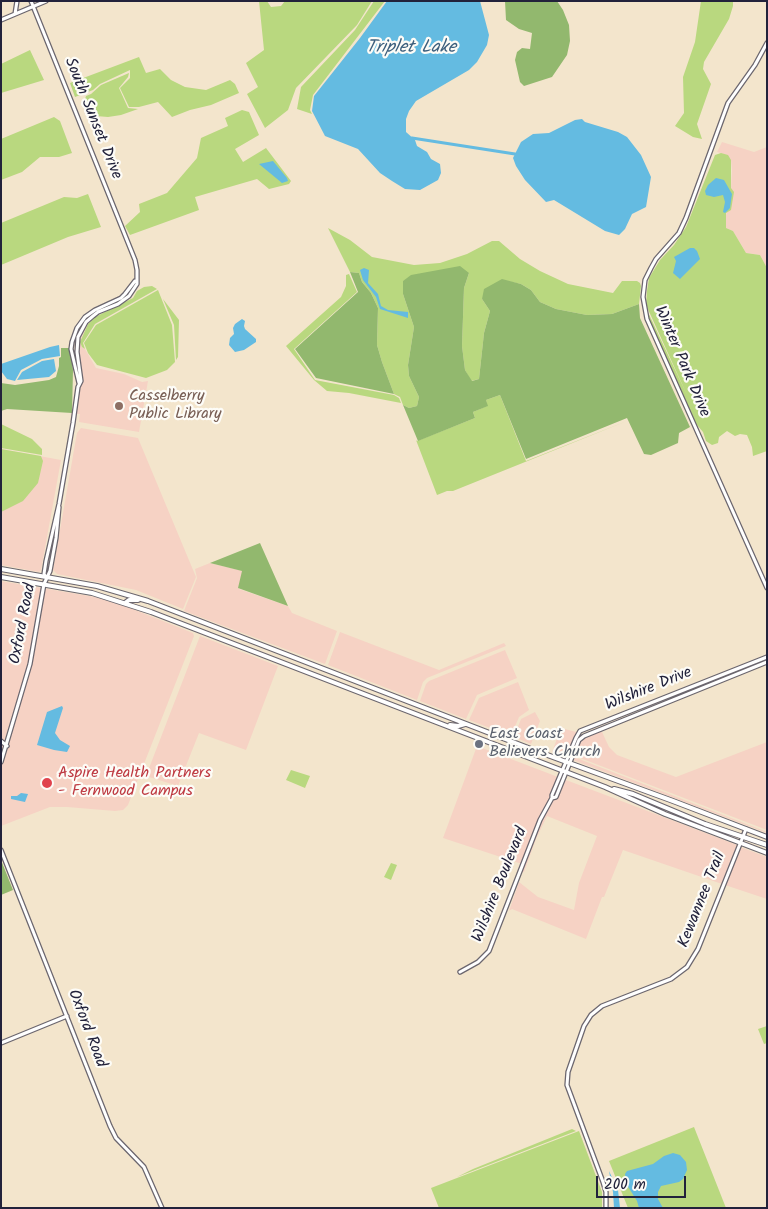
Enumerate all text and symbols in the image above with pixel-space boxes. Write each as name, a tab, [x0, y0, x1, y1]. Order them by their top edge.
water label: Triplet Lake	[366, 38, 456, 60]
street label: South Sunset Drive	[59, 55, 125, 183]
street label: Winter Park Drive	[649, 304, 713, 420]
place label: Casselberry Public Library	[129, 387, 222, 425]
marker: Casselberry Public Library	[113, 400, 125, 412]
street label: Oxford Road	[7, 582, 41, 666]
street label: Wilshire Drive	[603, 664, 695, 716]
place label: East Coast Believers Church	[489, 725, 601, 763]
marker: East Coast Believers Church	[473, 738, 485, 750]
place label: Aspire Health Partners - Fernwood Campus	[58, 764, 211, 802]
marker: Aspire Health Partners - Fernwood Campus	[40, 776, 54, 790]
street label: Wilshire Boulevard	[469, 825, 533, 945]
street label: Kewannee Trail	[675, 849, 731, 951]
street label: Oxford Road	[62, 987, 110, 1071]
scale bar	[598, 1166, 688, 1198]
text: 200 m	[604, 1173, 646, 1197]

